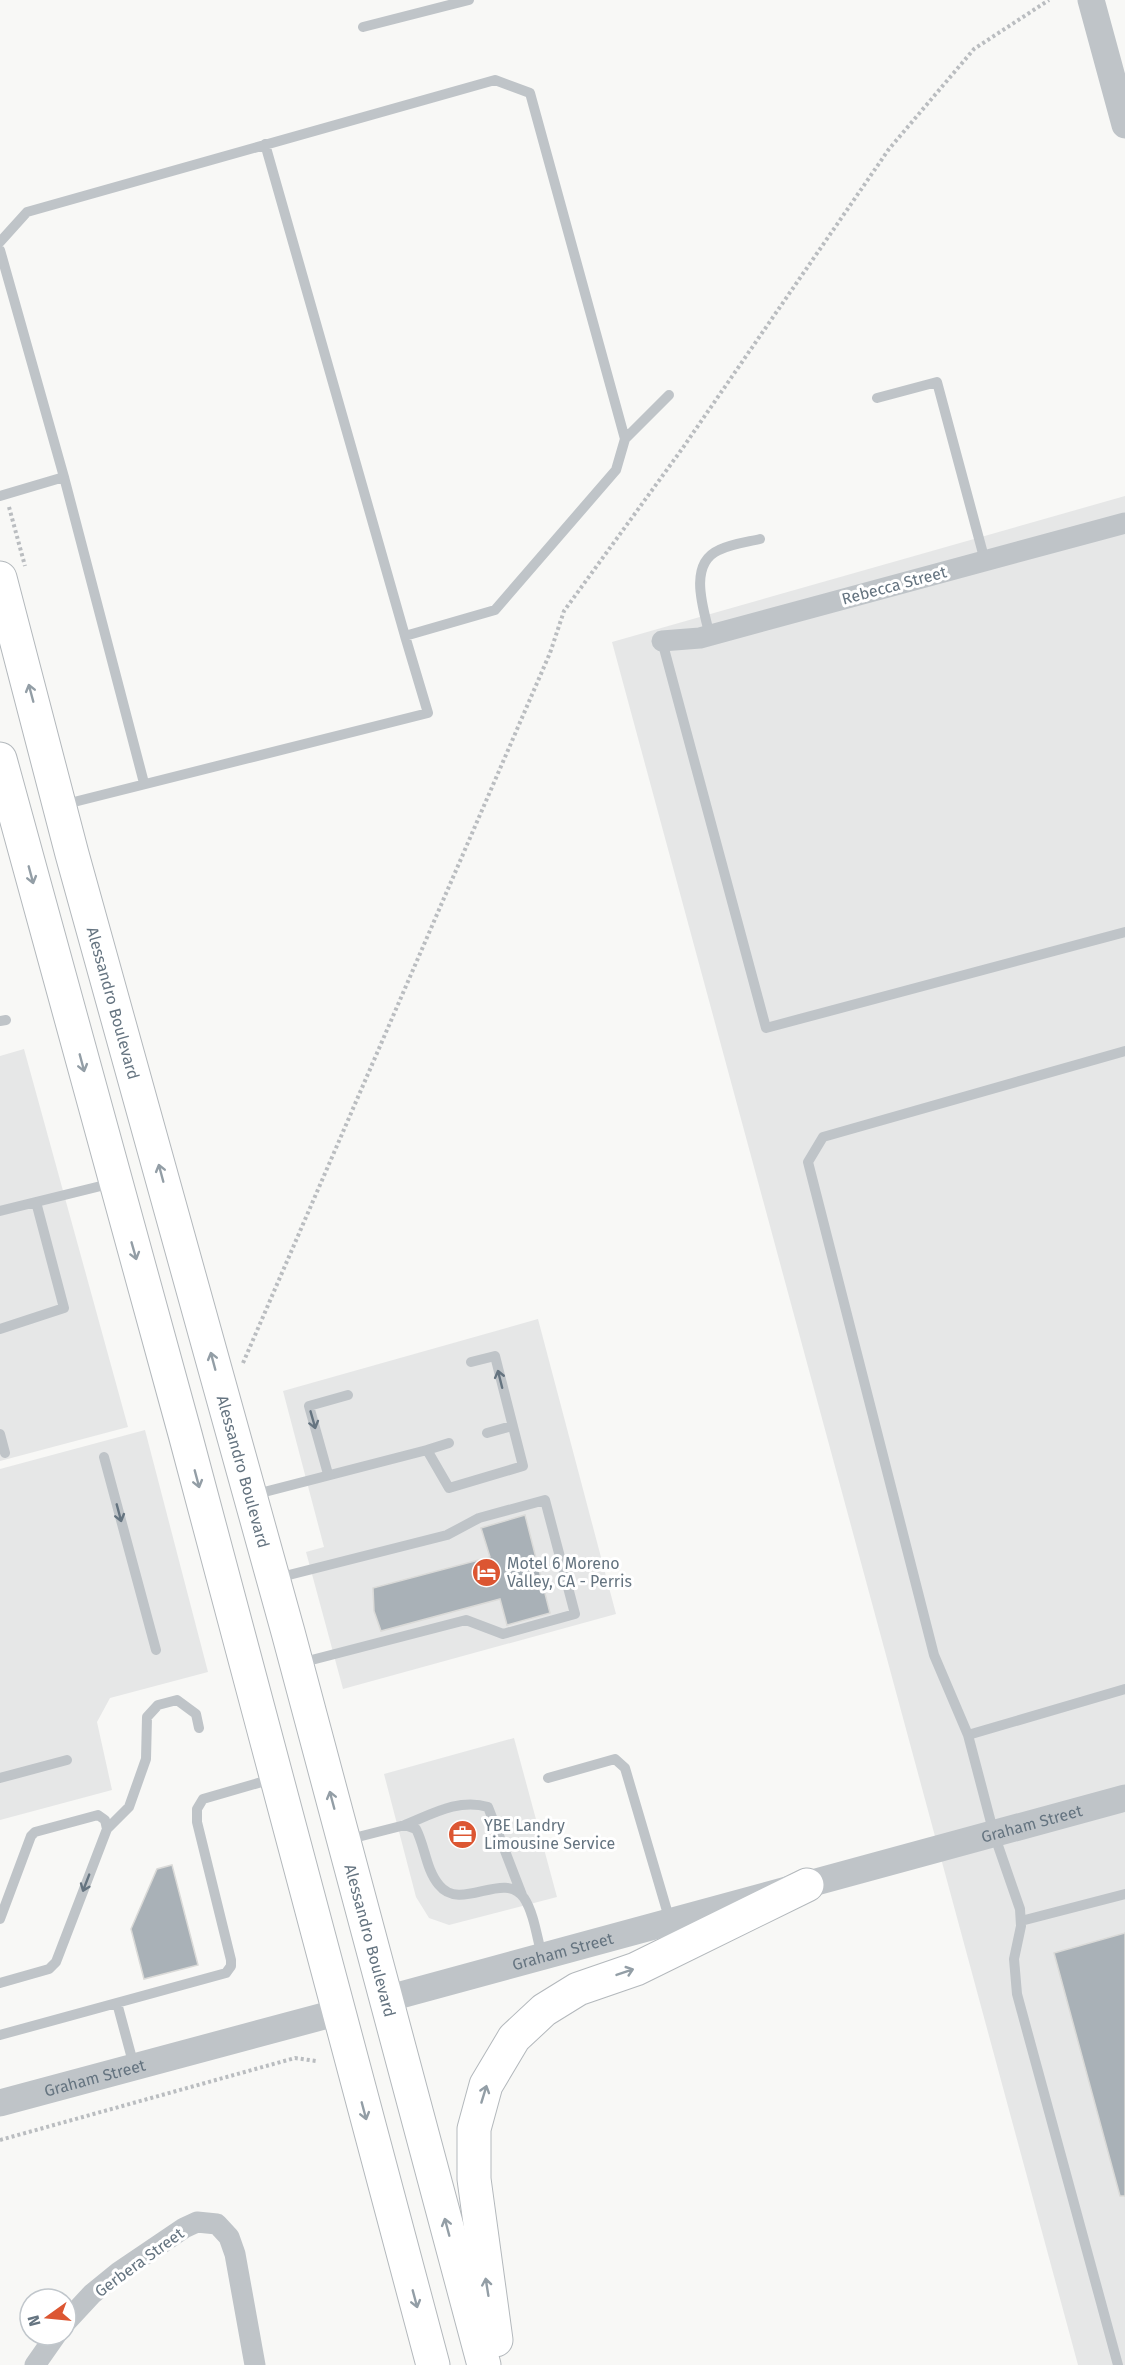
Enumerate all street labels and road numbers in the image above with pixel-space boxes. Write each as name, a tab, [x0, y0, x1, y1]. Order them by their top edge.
street label: Rebecca Street	[840, 562, 949, 609]
street label: Alessandro Boulevard	[83, 925, 143, 1082]
street label: Alessandro Boulevard	[213, 1393, 273, 1550]
street label: Graham Street	[979, 1801, 1085, 1847]
street label: Alessandro Boulevard	[340, 1862, 400, 2019]
street label: Graham Street	[510, 1929, 616, 1974]
street label: Graham Street	[42, 2055, 148, 2101]
street label: Gerbera Street	[91, 2224, 188, 2301]

